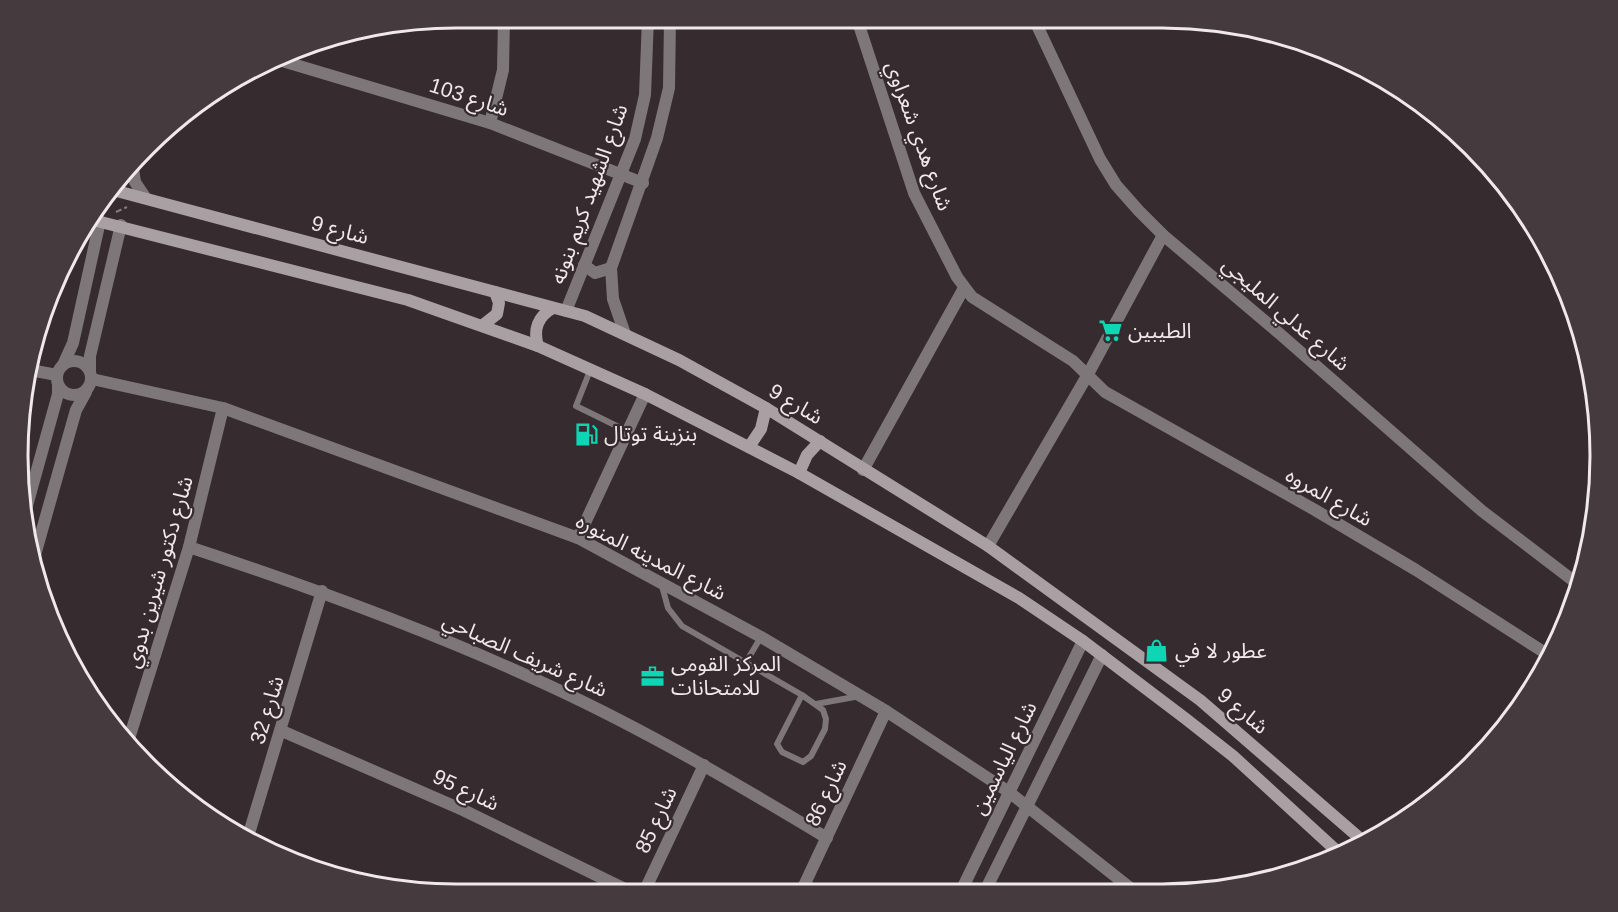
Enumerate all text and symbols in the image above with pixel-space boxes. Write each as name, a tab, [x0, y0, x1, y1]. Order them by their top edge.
street label: شارع هدي شعراوي	[877, 58, 957, 215]
street label: شارع 103	[425, 73, 512, 124]
street label: شارع الشهيد كريم بنونه	[545, 101, 635, 288]
street label: شارع 9	[308, 211, 371, 252]
street label: شارع عدلي المليجي	[1215, 252, 1355, 379]
supermarket icon: الطيبين	[1097, 318, 1123, 344]
place label: الطيبين	[1128, 319, 1192, 343]
street label: شارع 9	[763, 379, 827, 432]
fuel station icon: بنزينة توتال	[573, 421, 599, 447]
place label: بنزينة توتال	[604, 422, 697, 446]
street label: شارع المروه	[1280, 463, 1376, 534]
street label: شارع دكتور شيرين بدوي	[120, 473, 202, 672]
street label: شارع المدينه المنوره	[571, 509, 730, 608]
street label: شارع شريف الصباحي	[437, 608, 611, 706]
shop icon: عطور لا في	[1144, 638, 1170, 664]
place label: عطور لا في	[1175, 639, 1267, 667]
place label: المركز القومى للامتحانات	[671, 652, 781, 699]
office icon: المركز القومى للامتحانات	[640, 663, 666, 689]
street label: شارع 32	[245, 673, 292, 748]
street label: شارع 9	[1211, 683, 1273, 741]
street label: شارع الياسمين	[966, 697, 1044, 820]
street label: شارع 86	[800, 756, 854, 831]
street label: شارع 95	[428, 764, 503, 818]
street label: شارع 85	[630, 783, 684, 858]

